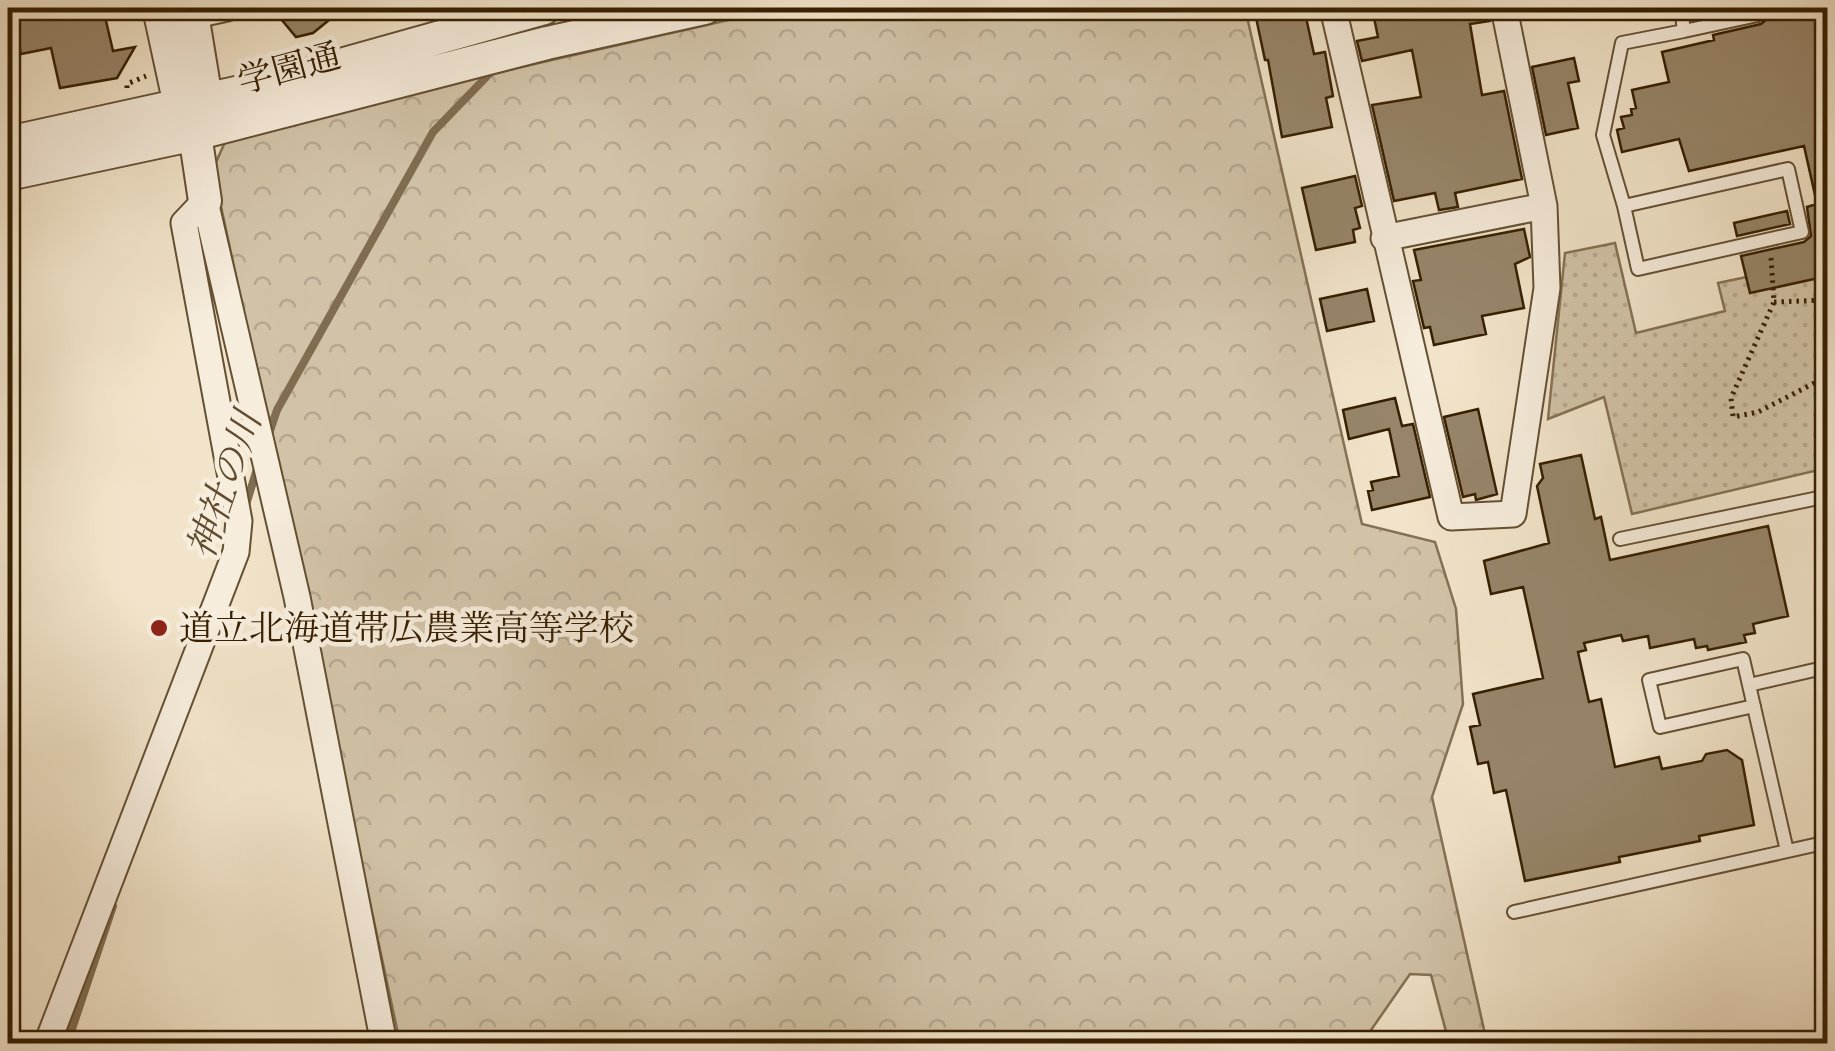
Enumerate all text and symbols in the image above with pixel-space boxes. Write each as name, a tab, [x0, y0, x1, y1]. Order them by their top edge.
street label: 学園通	[232, 32, 345, 103]
water label: 神社の川	[176, 401, 273, 565]
place label: 道立北海道帯広農業高等学校	[179, 605, 634, 650]
marker: 道立北海道帯広農業高等学校	[148, 617, 170, 639]

